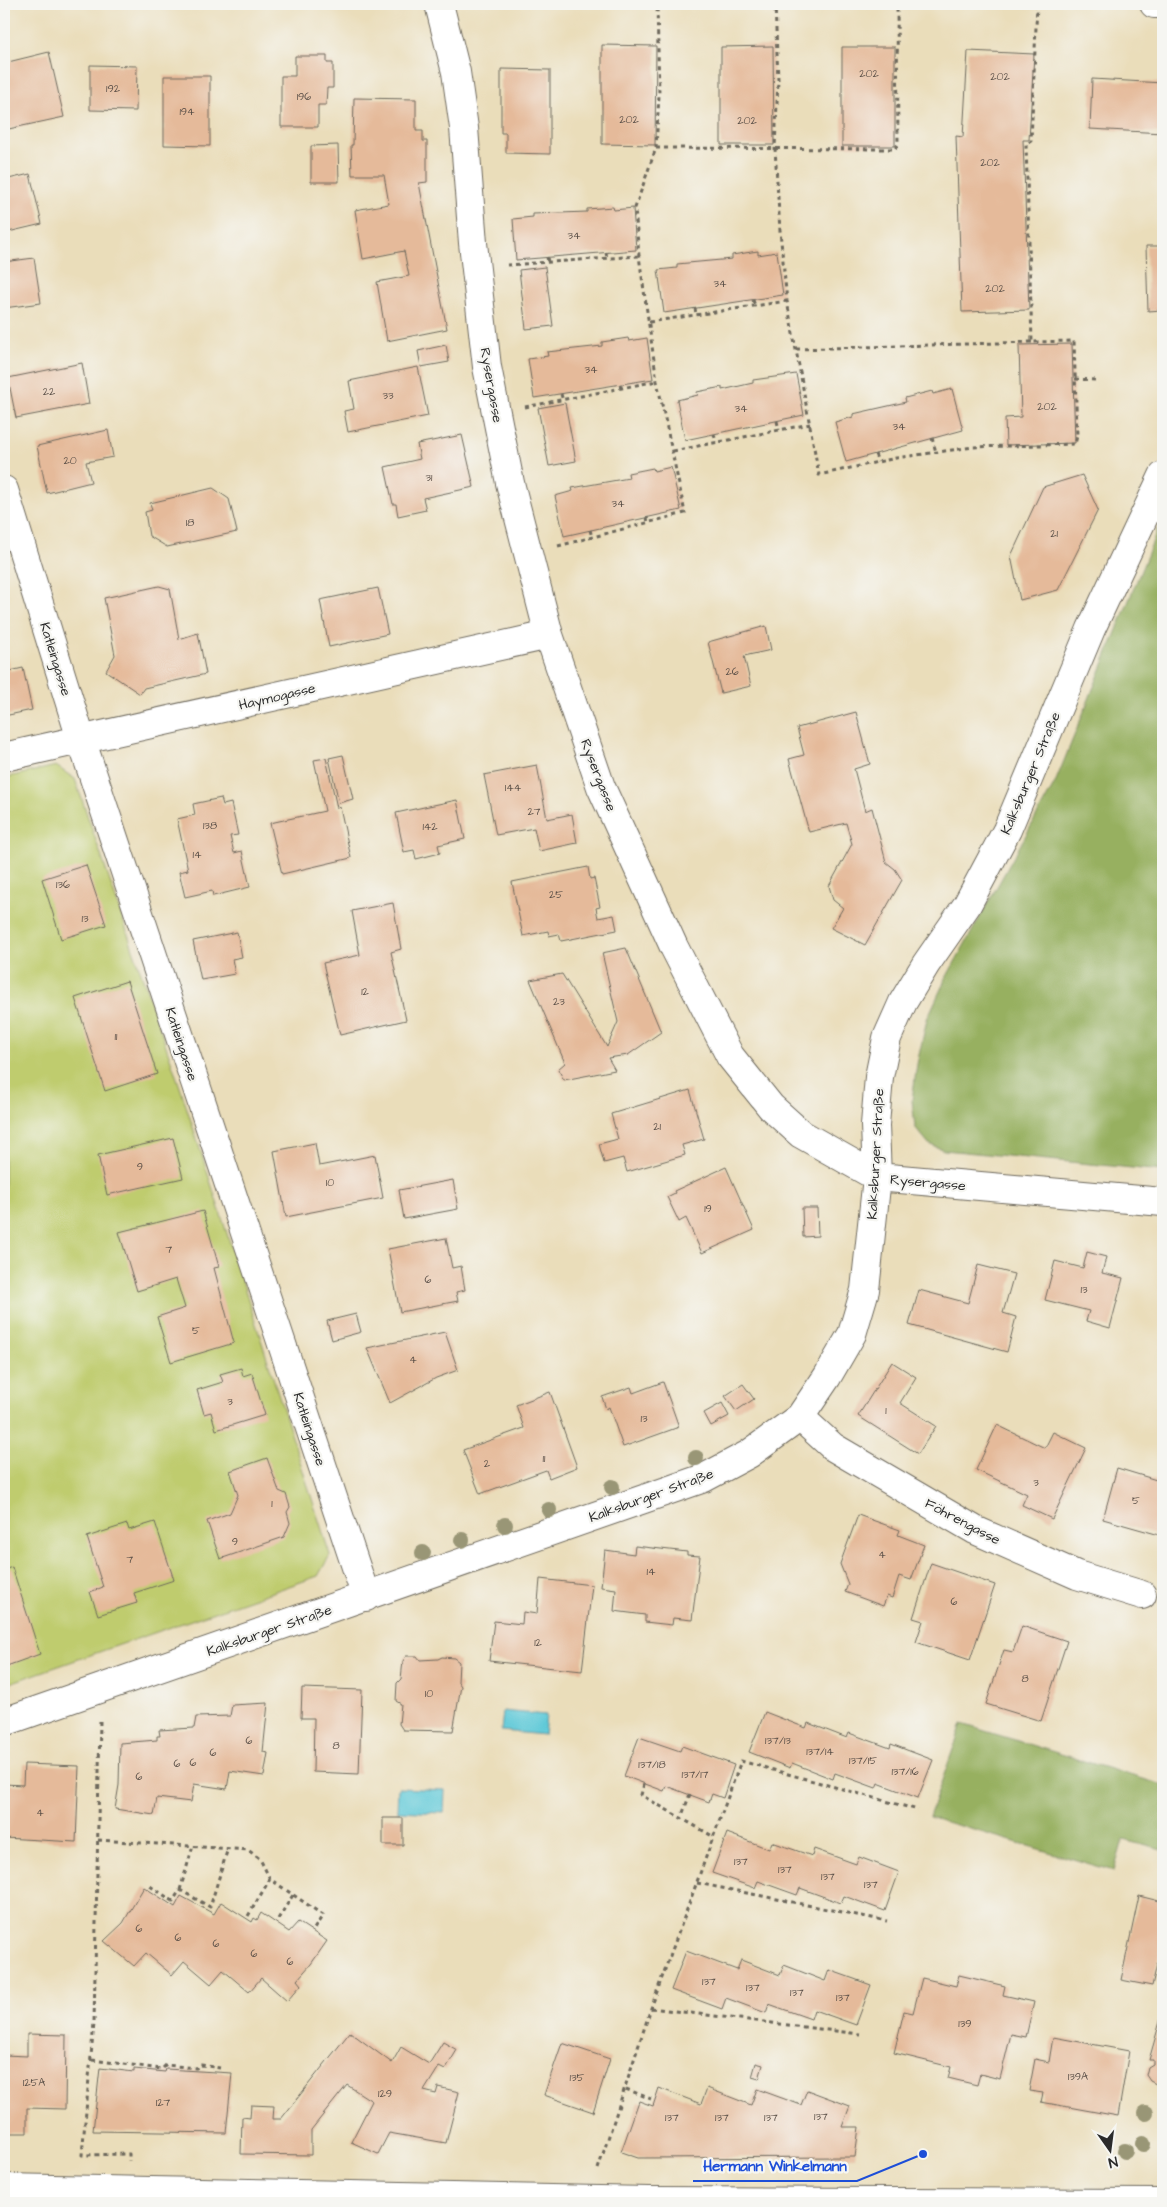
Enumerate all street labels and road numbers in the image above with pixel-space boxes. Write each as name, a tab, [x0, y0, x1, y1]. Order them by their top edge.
street label: Rysergasse	[475, 346, 508, 425]
street label: Katleingasse	[34, 620, 76, 699]
street label: Haymogasse	[237, 678, 318, 715]
street label: Kalksburger Straße	[996, 709, 1066, 838]
street label: Rysergasse	[575, 736, 621, 815]
street label: Katleingasse	[160, 1005, 202, 1084]
street label: Kalksburger Straße	[863, 1088, 889, 1220]
street label: Rysergasse	[889, 1170, 967, 1196]
street label: Katleingasse	[288, 1390, 330, 1469]
street label: Kalksburger Straße	[586, 1464, 717, 1528]
street label: Föhrengasse	[921, 1494, 1004, 1550]
street label: Kalksburger Straße	[204, 1600, 335, 1662]

